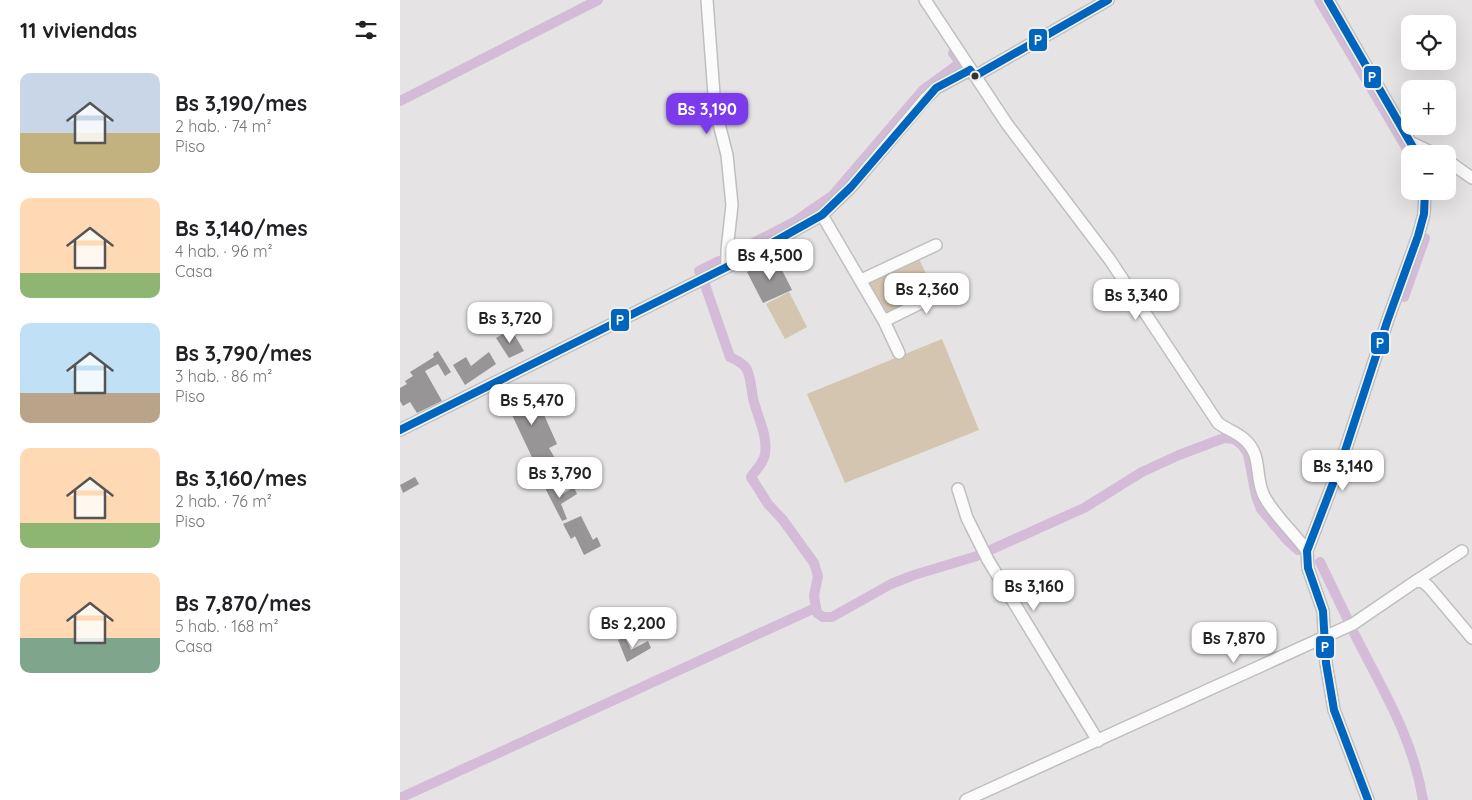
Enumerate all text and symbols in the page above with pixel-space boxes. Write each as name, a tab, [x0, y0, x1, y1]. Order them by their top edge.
map controls	[1401, 15, 1456, 200]
button: locate	[1401, 15, 1456, 70]
icon: filters	[352, 16, 380, 44]
text: 11 viviendas	[20, 17, 137, 43]
line badge: P	[1028, 28, 1048, 52]
text: P	[1034, 31, 1042, 49]
line badge: P	[1363, 65, 1382, 89]
text: P	[1368, 68, 1376, 86]
unlabelled marker	[970, 71, 980, 81]
button: +	[1401, 80, 1456, 135]
text: Bs 3,190/mes	[175, 90, 307, 116]
pin: Bs 3,190	[655, 92, 759, 135]
icon: home	[60, 93, 120, 153]
text: Bs 3,190	[677, 99, 737, 119]
text: 2 hab. · 74 m²	[175, 116, 272, 136]
text: Piso	[175, 136, 205, 156]
button: −	[1401, 145, 1456, 200]
text: Bs 3,140/mes	[175, 215, 308, 241]
icon: home	[60, 218, 120, 278]
pin: Bs 4,500	[718, 238, 822, 281]
text: 4 hab. · 96 m²	[175, 241, 273, 261]
text: Bs 4,500	[737, 245, 803, 265]
text: Casa	[175, 261, 212, 281]
pin: Bs 2,360	[875, 272, 979, 315]
pin: Bs 3,340	[1084, 278, 1188, 321]
text: Bs 2,360	[895, 279, 959, 299]
text: Bs 3,340	[1104, 285, 1168, 305]
pin: Bs 3,720	[458, 302, 562, 344]
text: Bs 3,720	[478, 308, 542, 328]
line badge: P	[610, 308, 630, 332]
text: P	[616, 311, 624, 329]
line badge: P	[1370, 331, 1390, 355]
text: P	[1376, 334, 1384, 352]
text: Bs 3,790/mes	[175, 340, 312, 366]
icon: home	[60, 343, 120, 403]
text: 3 hab. · 86 m²	[175, 366, 272, 386]
pin: Bs 5,470	[480, 384, 584, 426]
text: Piso	[175, 386, 205, 406]
text: Bs 5,470	[500, 390, 564, 410]
pin: Bs 3,140	[1291, 450, 1395, 492]
pin: Bs 3,790	[508, 456, 612, 499]
text: Bs 3,140	[1313, 456, 1373, 476]
text: Bs 3,790	[528, 463, 592, 483]
text: Bs 3,160/mes	[175, 465, 307, 491]
icon: home	[60, 468, 120, 528]
text: 2 hab. · 76 m²	[175, 491, 272, 511]
text: Piso	[175, 511, 205, 531]
pin: Bs 3,160	[982, 570, 1086, 612]
text: Bs 3,160	[1004, 576, 1064, 596]
text: Bs 7,870/mes	[175, 590, 311, 616]
icon: home	[60, 593, 120, 653]
pin: Bs 2,200	[581, 606, 685, 649]
text: Bs 2,200	[601, 613, 665, 633]
text: 5 hab. · 168 m²	[175, 616, 279, 636]
pin: Bs 7,870	[1182, 622, 1286, 664]
text: Bs 7,870	[1203, 628, 1265, 648]
line badge: P	[1315, 635, 1335, 659]
text: Casa	[175, 636, 212, 656]
text: P	[1321, 638, 1329, 656]

